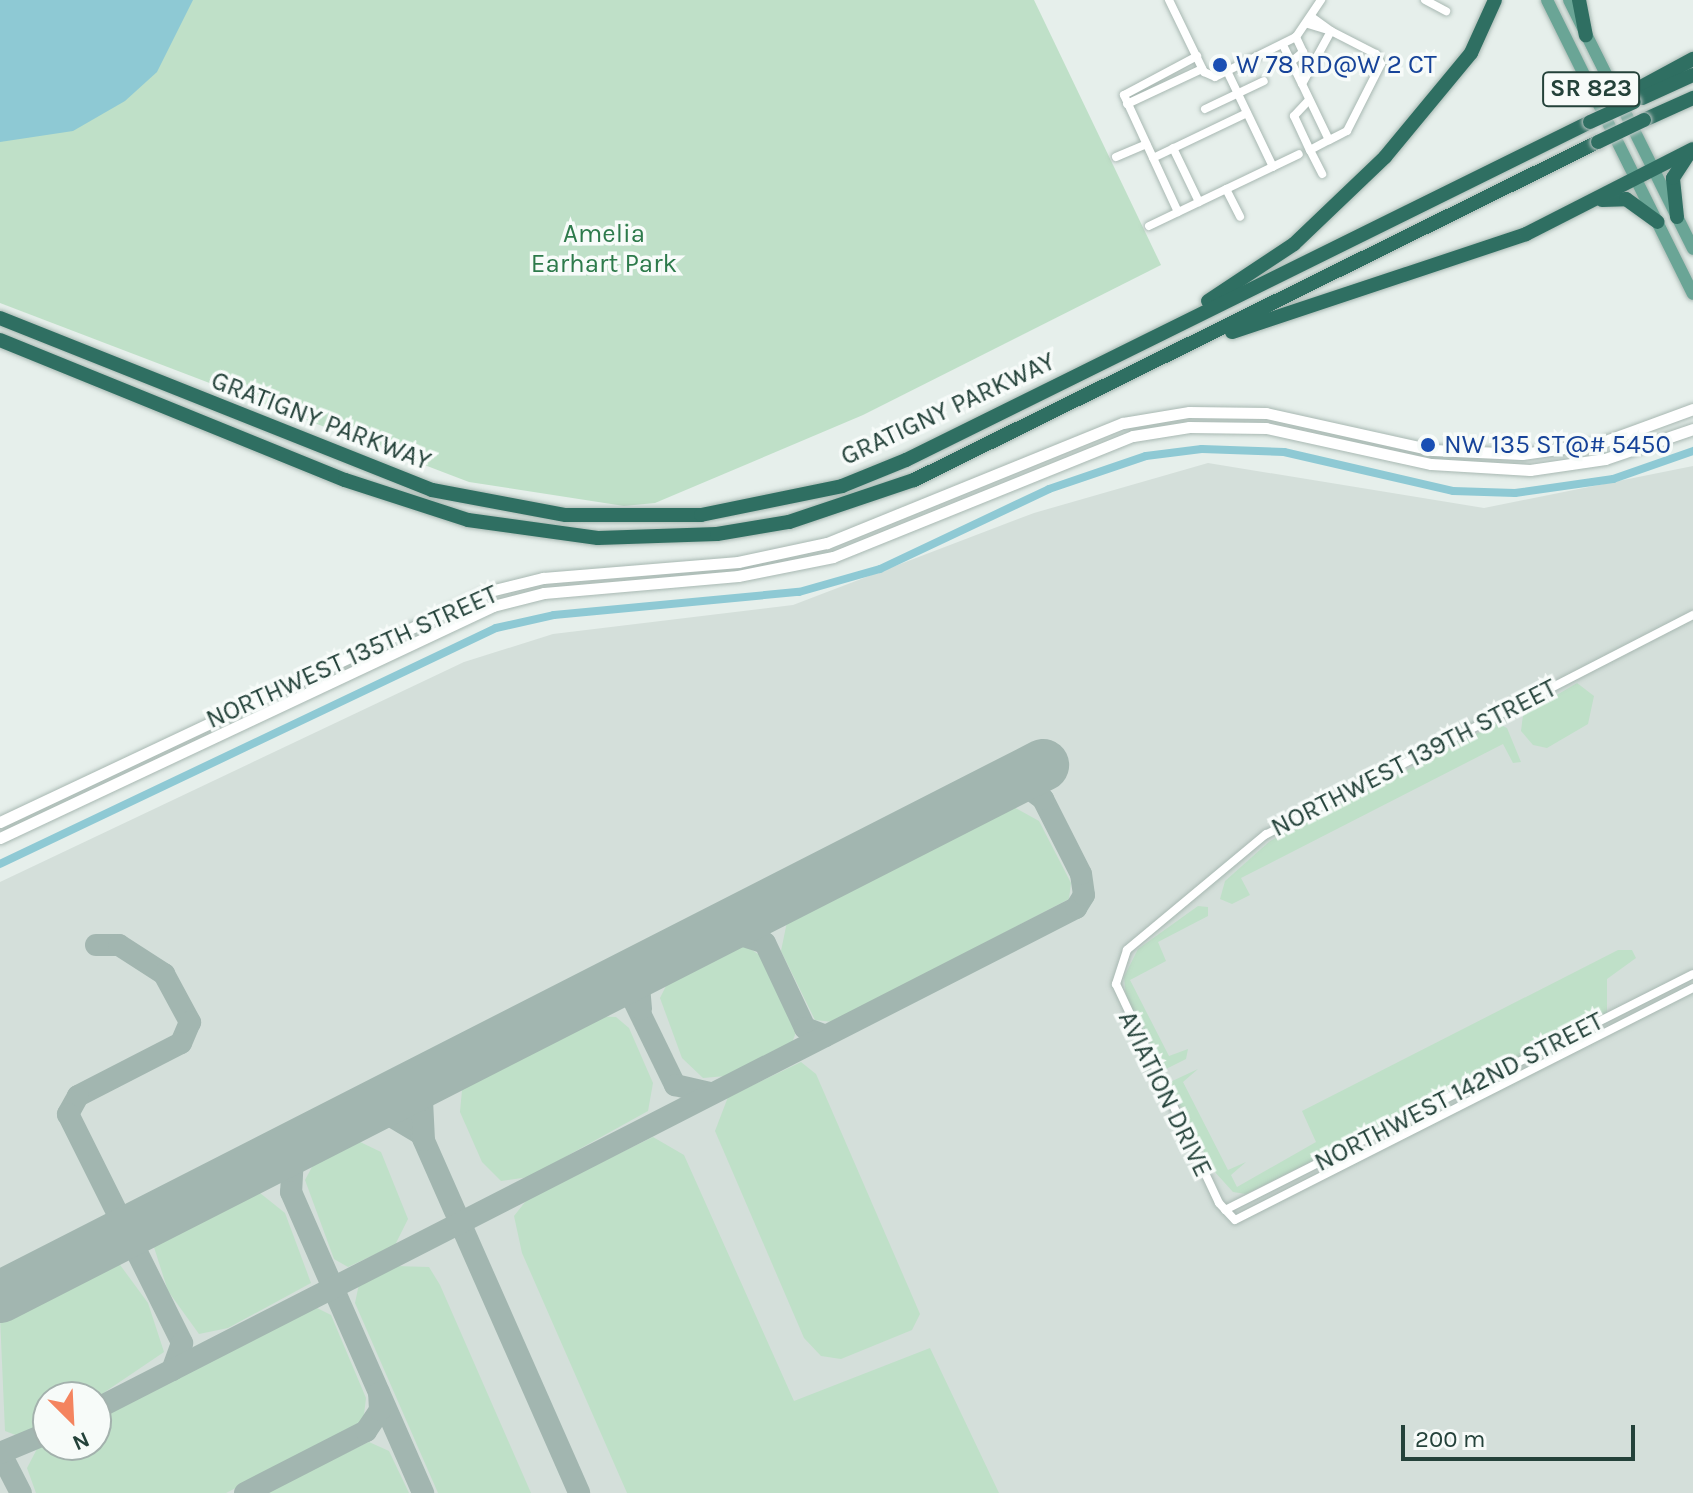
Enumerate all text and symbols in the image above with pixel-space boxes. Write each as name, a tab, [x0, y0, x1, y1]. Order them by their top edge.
place label: W 78 RD@W 2 CT	[1236, 49, 1437, 81]
marker: W 78 RD@W 2 CT	[1211, 56, 1229, 74]
road number: SR 823	[1541, 69, 1641, 109]
park label: Amelia Earhart Park	[531, 218, 677, 280]
street label: GRATIGNY PARKWAY	[836, 346, 1060, 472]
street label: GRATIGNY PARKWAY	[207, 365, 435, 477]
place label: NW 135 ST@# 5450	[1444, 429, 1671, 461]
marker: NW 135 ST@# 5450	[1419, 436, 1437, 454]
street label: NORTHWEST 135TH STREET	[201, 579, 503, 735]
street label: NORTHWEST 139TH STREET	[1266, 672, 1562, 844]
street label: NORTHWEST 142ND STREET	[1309, 1005, 1609, 1179]
street label: AVIATION DRIVE	[1111, 1006, 1219, 1182]
north arrow	[32, 1381, 112, 1461]
scale bar	[1405, 1409, 1639, 1459]
text: 200 m	[1415, 1425, 1486, 1453]
text: N	[68, 1426, 93, 1456]

